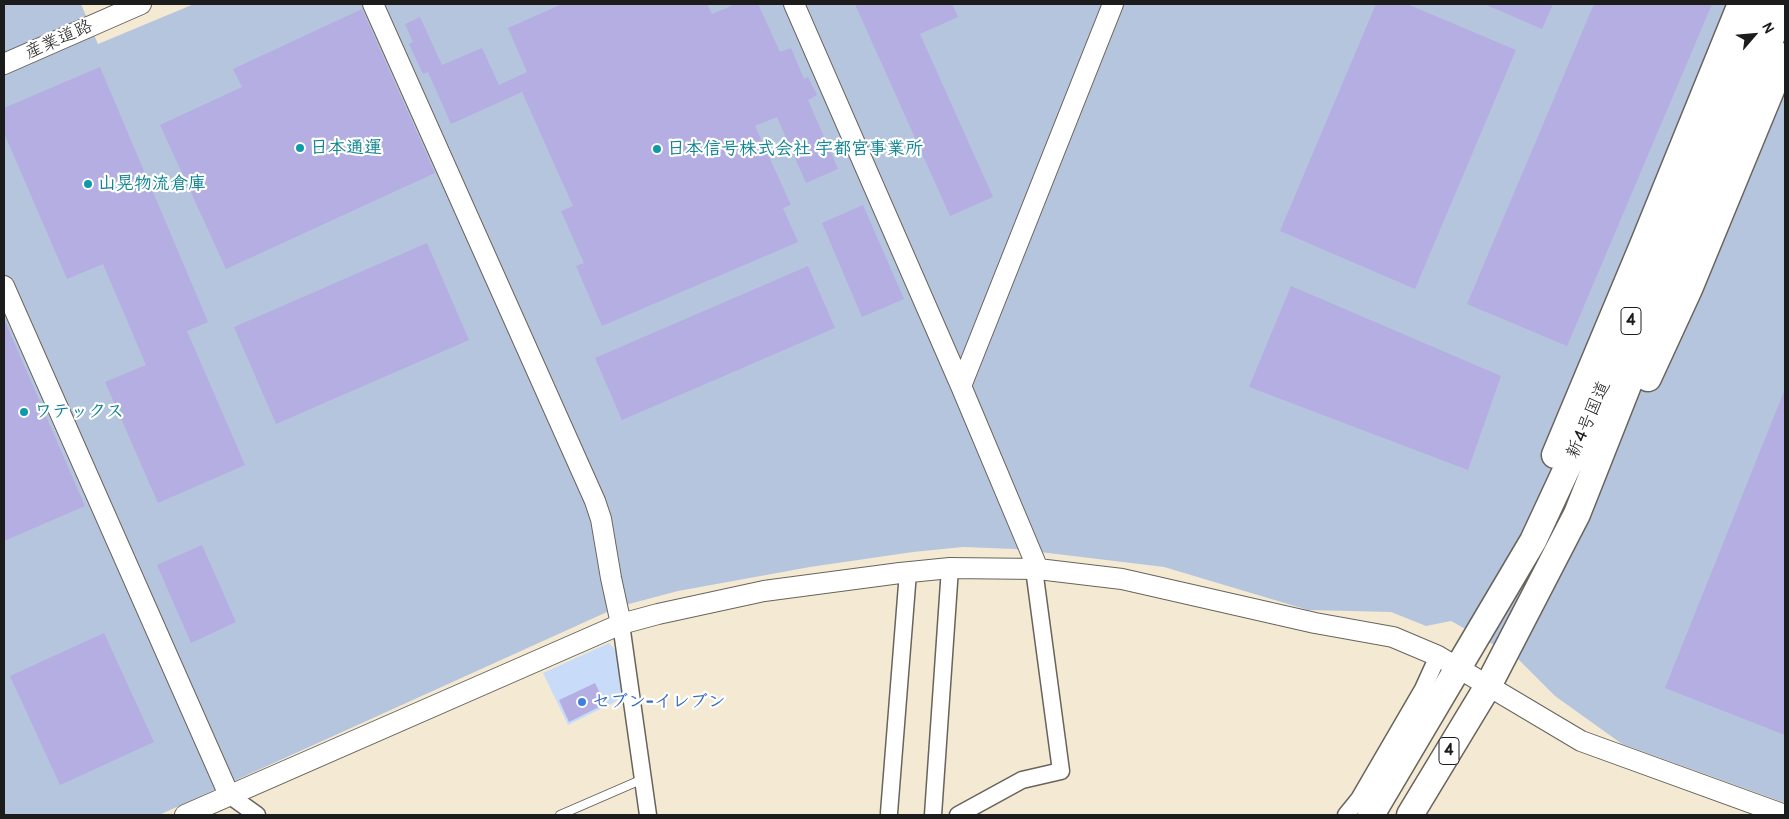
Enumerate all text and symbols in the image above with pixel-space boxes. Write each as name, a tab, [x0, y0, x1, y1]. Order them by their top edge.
north arrow	[1729, 10, 1779, 60]
street label: 産業道路	[22, 15, 96, 65]
text: N	[1758, 20, 1778, 36]
place label: 日本通運	[310, 137, 382, 159]
place label: 日本信号株式会社 宇都宮事業所	[667, 138, 923, 160]
marker: 日本通運	[294, 142, 306, 154]
marker: 日本信号株式会社 宇都宮事業所	[651, 143, 663, 155]
place label: 山晃物流倉庫	[98, 173, 206, 195]
marker: 山晃物流倉庫	[82, 178, 94, 190]
road number: 4	[1621, 308, 1641, 334]
street label: 新4号国道	[1562, 378, 1616, 462]
place label: ワテックス	[34, 401, 124, 423]
marker: ワテックス	[18, 406, 30, 418]
place label: セブン-イレブン	[592, 691, 726, 713]
marker: セブン-イレブン	[576, 696, 588, 708]
road number: 4	[1439, 738, 1459, 764]

